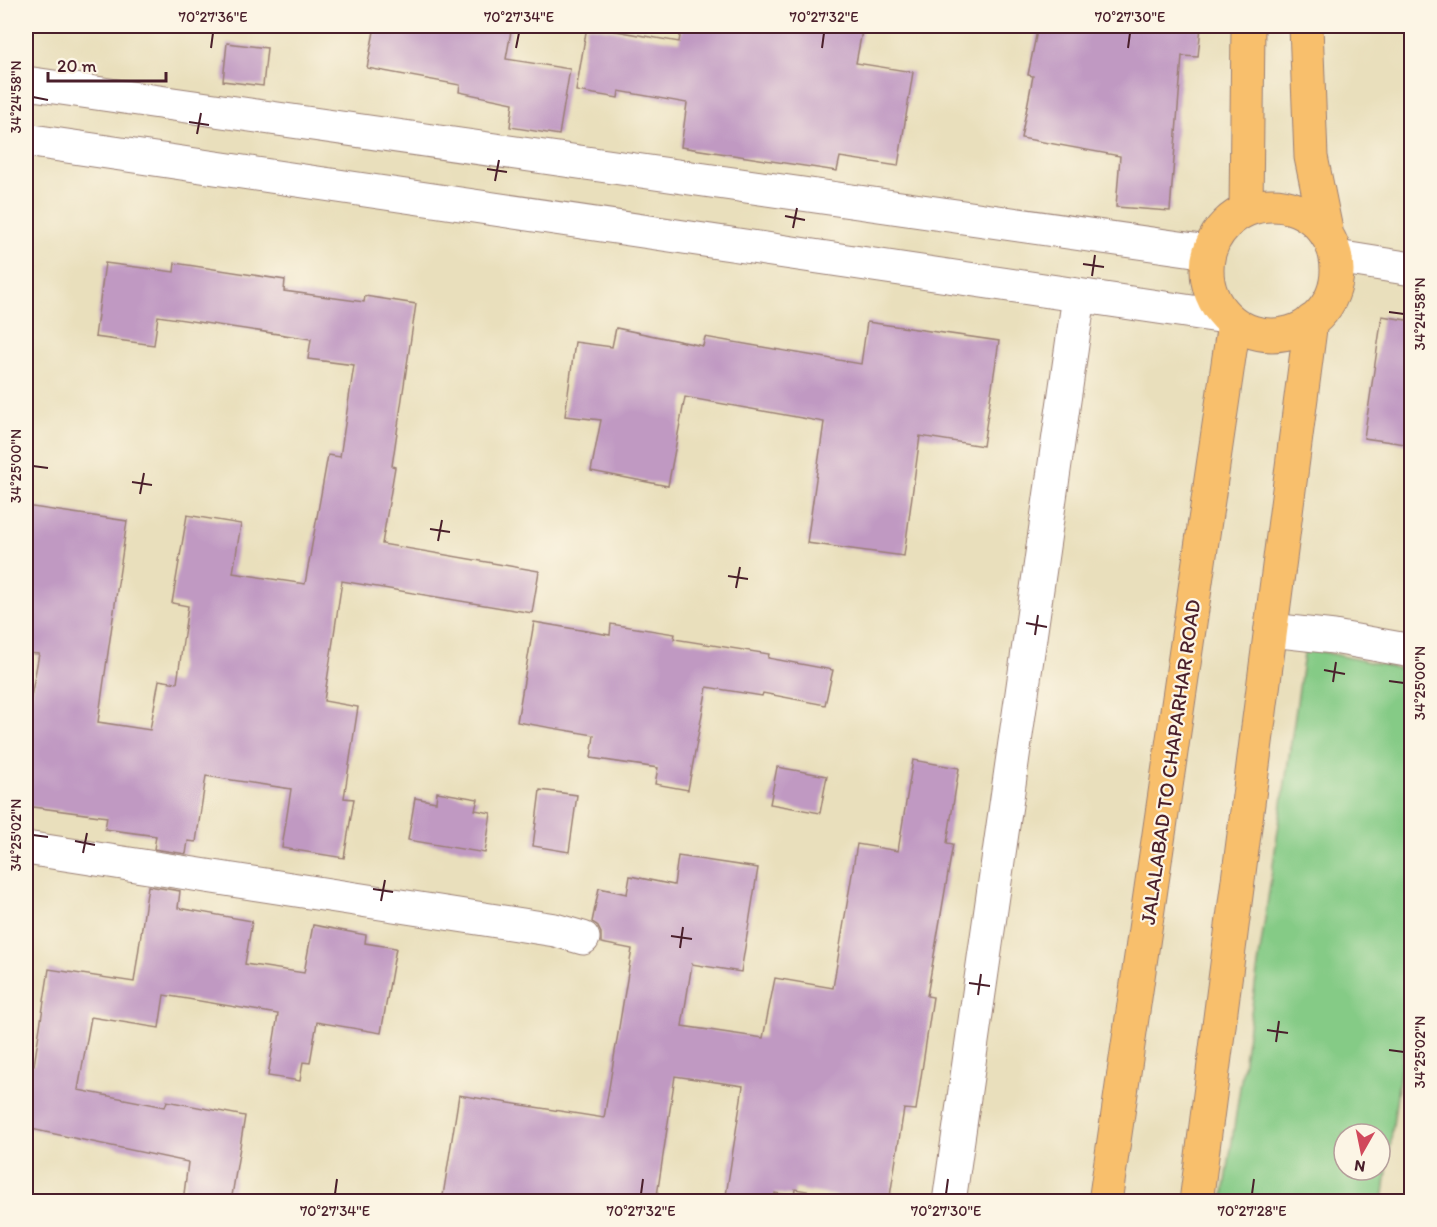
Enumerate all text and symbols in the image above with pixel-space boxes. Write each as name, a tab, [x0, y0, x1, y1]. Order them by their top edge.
text: 70°27'36"E	[178, 8, 248, 26]
text: 70°27'34"E	[484, 8, 554, 26]
text: 70°27'32"E	[789, 8, 859, 26]
text: 70°27'30"E	[1095, 8, 1165, 26]
scale bar	[48, 45, 166, 83]
text: 20 m	[57, 55, 97, 77]
text: 34°24'58"N	[7, 60, 25, 134]
text: 34°24'58"N	[1411, 277, 1429, 351]
text: 34°25'00"N	[7, 429, 25, 503]
street label: JALALABAD TO CHAPARHAR ROAD	[1135, 598, 1205, 926]
text: 34°25'00"N	[1411, 646, 1429, 720]
text: 34°25'02"N	[7, 799, 25, 871]
text: 34°25'02"N	[1411, 1016, 1429, 1088]
north arrow	[1332, 1122, 1392, 1182]
text: N	[1353, 1156, 1367, 1177]
text: 70°27'34"E	[300, 1202, 370, 1220]
text: 70°27'32"E	[606, 1202, 676, 1220]
text: 70°27'30"E	[911, 1202, 981, 1220]
text: 70°27'28"E	[1217, 1202, 1287, 1220]

